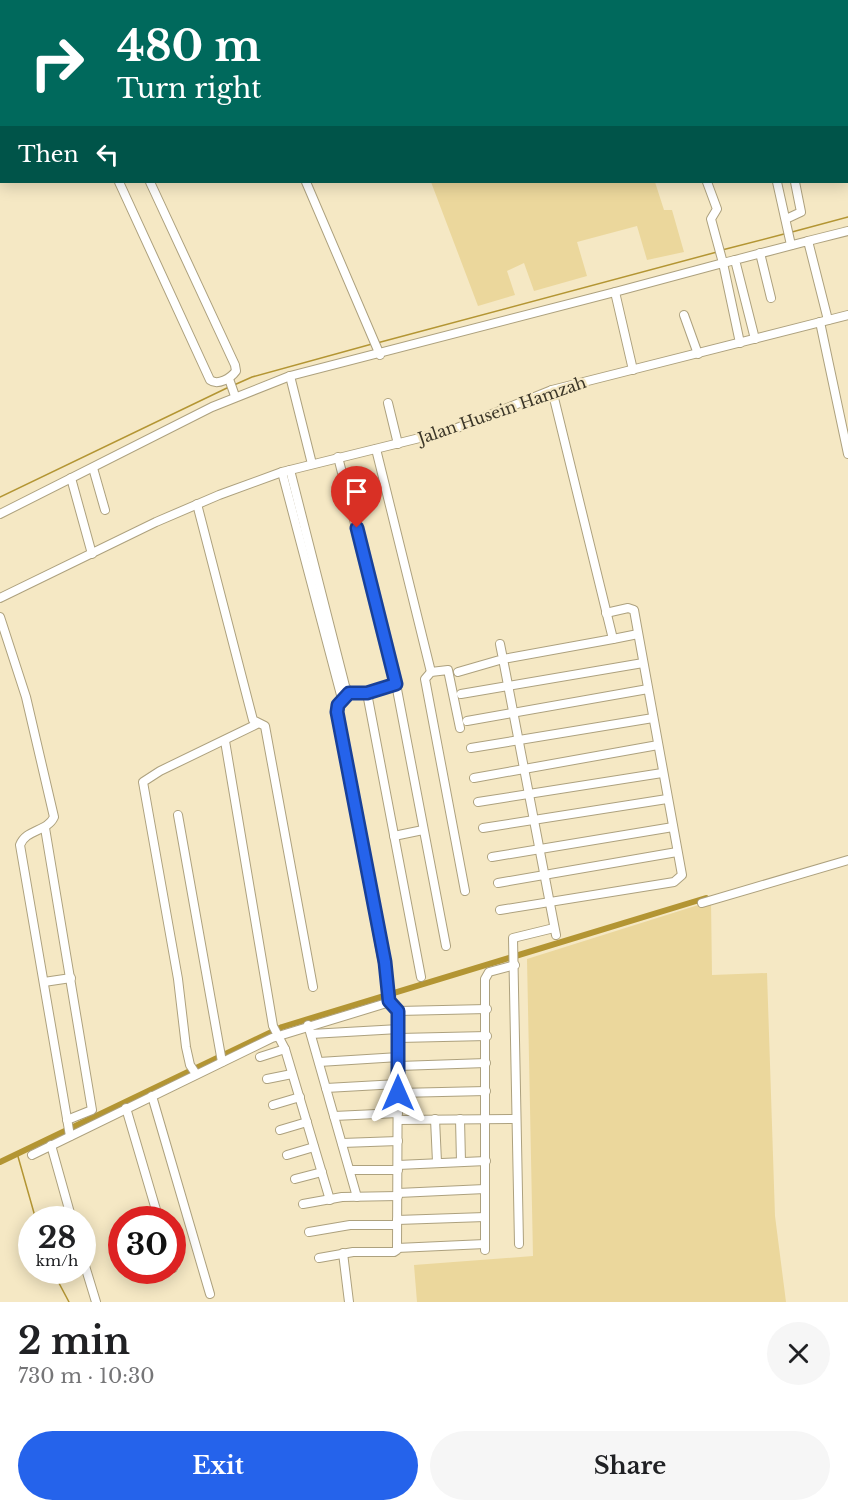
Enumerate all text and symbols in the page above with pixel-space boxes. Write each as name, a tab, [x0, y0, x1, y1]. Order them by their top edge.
text: 480 m	[117, 20, 261, 72]
icon: right	[18, 24, 96, 102]
text: Turn right	[117, 72, 261, 105]
icon: left	[91, 138, 124, 171]
text: Then	[18, 141, 79, 168]
street label: Jalan Husein Hamzah	[413, 372, 589, 449]
pin	[331, 466, 382, 528]
icon: arrive	[340, 475, 373, 508]
position arrow	[366, 1061, 430, 1125]
speed limit sign: 30	[108, 1206, 186, 1284]
text: 28	[38, 1219, 76, 1256]
text: km/h	[36, 1251, 78, 1270]
text: 2 min	[18, 1319, 130, 1364]
button: close	[767, 1322, 830, 1385]
text: 730 m · 10:30	[18, 1364, 155, 1388]
button: Exit	[18, 1431, 418, 1500]
button: Share	[430, 1431, 830, 1500]

